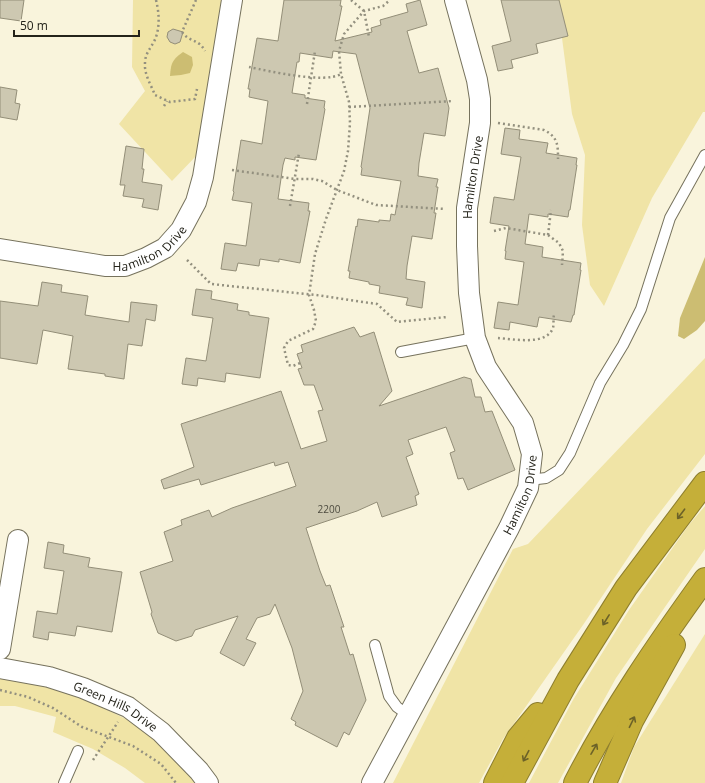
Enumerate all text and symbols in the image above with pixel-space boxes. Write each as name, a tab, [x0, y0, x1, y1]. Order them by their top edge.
scale bar	[14, 12, 139, 38]
text: 50 m	[20, 17, 48, 34]
street label: Hamilton Drive	[458, 134, 487, 219]
street label: Hamilton Drive	[113, 223, 190, 275]
street label: Hamilton Drive	[498, 454, 540, 538]
house number: 2200	[318, 502, 341, 516]
one-way arrow	[677, 508, 685, 519]
one-way arrow	[602, 614, 610, 625]
street label: Green Hills Drive	[71, 677, 162, 735]
one-way arrow	[629, 716, 636, 728]
one-way arrow	[590, 743, 598, 755]
one-way arrow	[522, 750, 529, 762]

